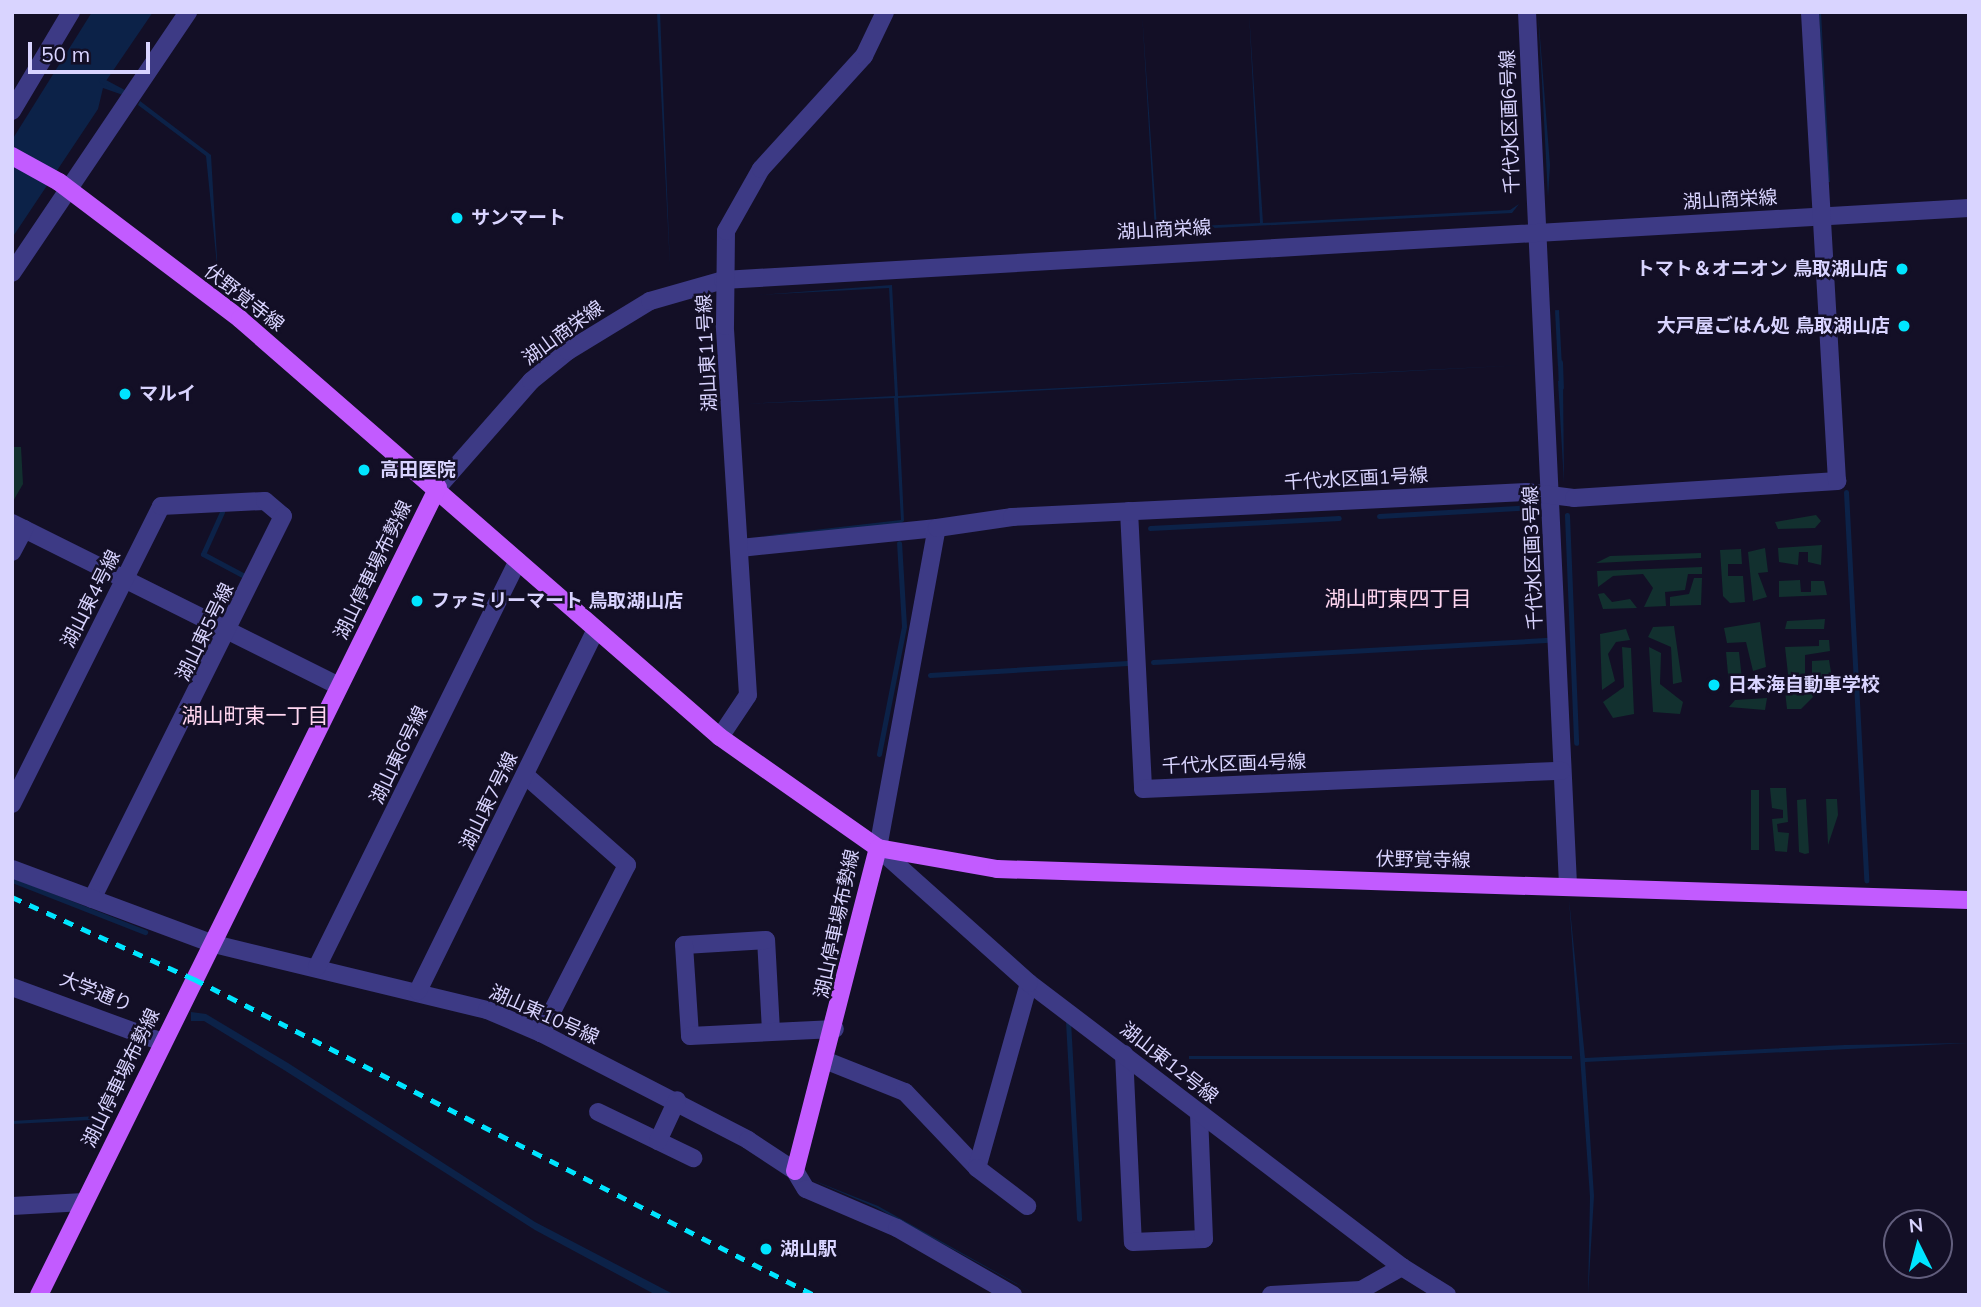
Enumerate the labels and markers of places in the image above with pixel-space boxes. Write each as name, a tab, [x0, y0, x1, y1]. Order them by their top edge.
place label: サンマート	[471, 207, 566, 229]
marker: サンマート	[449, 210, 465, 226]
place label: トマト＆オニオン 鳥取湖山店	[1636, 258, 1888, 280]
marker: トマト＆オニオン 鳥取湖山店	[1894, 261, 1910, 277]
place label: 大戸屋ごはん処 鳥取湖山店	[1657, 315, 1890, 337]
marker: 大戸屋ごはん処 鳥取湖山店	[1896, 318, 1912, 334]
place label: マルイ	[139, 383, 196, 405]
marker: マルイ	[117, 386, 133, 402]
place label: 高田医院	[380, 459, 456, 481]
marker: 高田医院	[354, 460, 374, 480]
place label: ファミリーマート 鳥取湖山店	[431, 590, 683, 612]
marker: ファミリーマート 鳥取湖山店	[409, 593, 425, 609]
place label: 日本海自動車学校	[1728, 674, 1880, 696]
marker: 日本海自動車学校	[1706, 677, 1722, 693]
place label: 湖山駅	[780, 1238, 837, 1260]
marker: 湖山駅	[758, 1241, 774, 1257]

